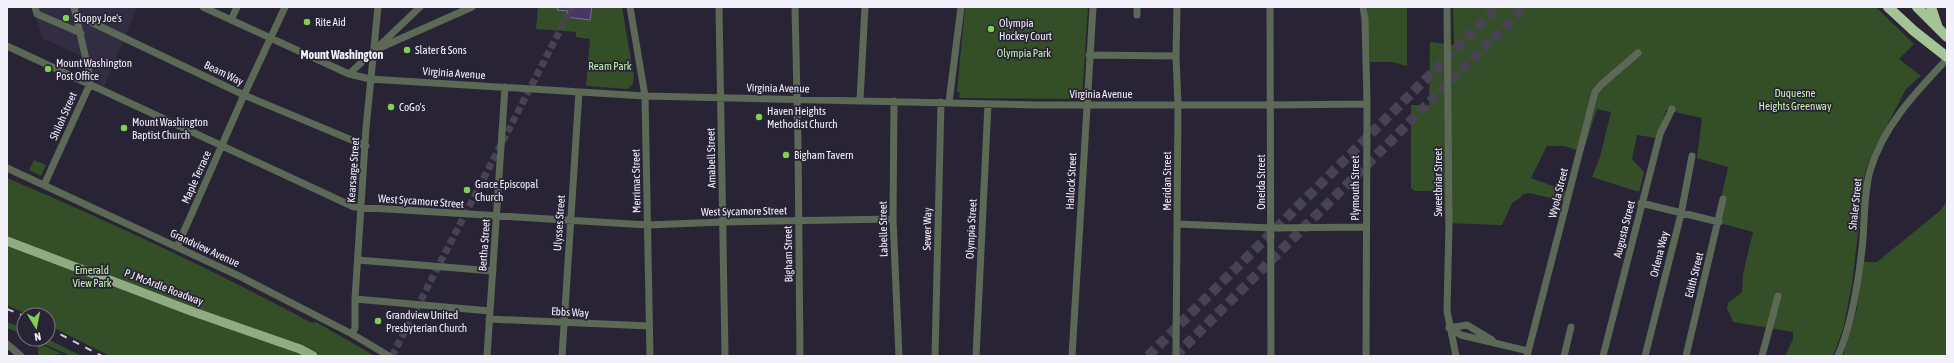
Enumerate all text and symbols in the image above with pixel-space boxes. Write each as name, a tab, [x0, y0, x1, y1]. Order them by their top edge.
place label: Sloppy Joe's	[74, 12, 122, 24]
marker: Sloppy Joe's	[61, 13, 71, 23]
place label: Rite Aid	[315, 16, 346, 28]
marker: Rite Aid	[302, 17, 312, 27]
place label: Olympia Hockey Court	[999, 17, 1052, 42]
marker: Olympia Hockey Court	[986, 24, 996, 34]
place label: Slater & Sons	[415, 44, 467, 56]
marker: Slater & Sons	[402, 45, 412, 55]
park label: Olympia Park	[997, 47, 1051, 59]
district label: Mount Washington	[301, 48, 384, 62]
place label: Mount Washington Post Office	[56, 57, 132, 82]
street label: Beam Way	[202, 58, 246, 88]
park label: Ream Park	[588, 60, 632, 72]
marker: Mount Washington Post Office	[43, 64, 53, 74]
street label: Virginia Avenue	[422, 65, 486, 81]
street label: Virginia Avenue	[746, 81, 810, 95]
park label: Duquesne Heights Greenway	[1759, 87, 1832, 112]
street label: Virginia Avenue	[1069, 88, 1133, 100]
street label: Shiloh Street	[47, 90, 79, 142]
place label: CoGo's	[399, 101, 425, 113]
marker: CoGo's	[386, 102, 396, 112]
place label: Haven Heights Methodist Church	[767, 105, 838, 130]
marker: Haven Heights Methodist Church	[754, 112, 764, 122]
place label: Mount Washington Baptist Church	[132, 116, 208, 141]
marker: Mount Washington Baptist Church	[119, 123, 129, 133]
street label: Amabell Street	[704, 128, 718, 188]
street label: Kearsarge Street	[345, 137, 361, 203]
street label: Sweetbriar Street	[1432, 147, 1444, 217]
street label: Maple Terrace	[179, 149, 213, 205]
street label: Merrimac Street	[629, 149, 643, 213]
place label: Bigham Tavern	[794, 149, 854, 161]
marker: Bigham Tavern	[781, 150, 791, 160]
street label: Meridan Street	[1161, 151, 1173, 211]
street label: Hallock Street	[1064, 152, 1078, 210]
street label: Oneida Street	[1255, 154, 1267, 210]
street label: Plymouth Street	[1349, 155, 1361, 221]
street label: Wyola Street	[1546, 167, 1570, 219]
place label: Grace Episcopal Church	[475, 178, 538, 203]
street label: Shaler Street	[1846, 178, 1864, 230]
marker: Grace Episcopal Church	[462, 185, 472, 195]
street label: West Sycamore Street	[378, 192, 464, 210]
street label: Ulysses Street	[551, 195, 567, 251]
street label: Olympia Street	[963, 199, 979, 259]
street label: Augusta Street	[1611, 199, 1637, 259]
street label: Labelle Street	[877, 201, 889, 257]
street label: West Sycamore Street	[701, 204, 787, 218]
street label: Sewer Way	[921, 207, 933, 251]
street label: Bertha Street	[476, 218, 492, 272]
street label: Bigham Street	[782, 226, 794, 282]
street label: Grandview Avenue	[168, 227, 242, 269]
street label: Orlena Way	[1648, 229, 1671, 278]
street label: Edith Street	[1683, 251, 1705, 299]
park label: Emerald View Park	[72, 264, 112, 289]
street label: P J McArdle Roadway	[123, 266, 206, 308]
street label: Ebbs Way	[551, 305, 590, 319]
north arrow	[16, 307, 56, 347]
place label: Grandview United Presbyterian Church	[386, 309, 467, 334]
marker: Grandview United Presbyterian Church	[373, 316, 383, 326]
text: N	[33, 330, 42, 343]

